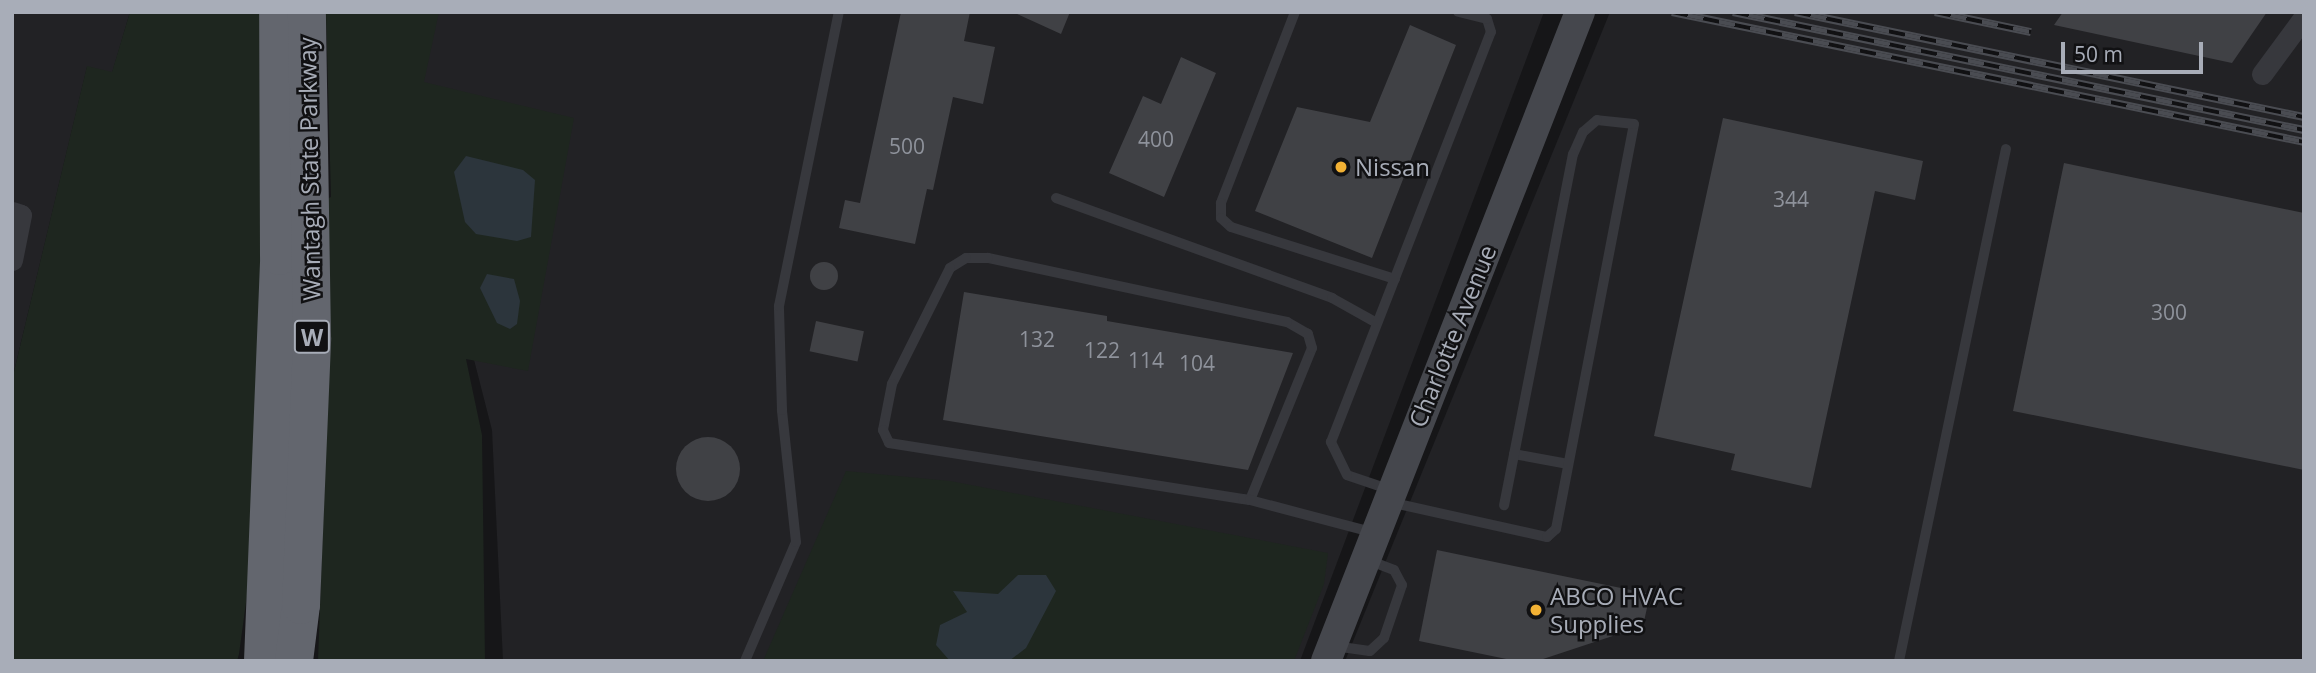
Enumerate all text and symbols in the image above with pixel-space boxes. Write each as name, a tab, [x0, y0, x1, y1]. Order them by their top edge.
scale bar	[2064, 28, 2206, 72]
street label: Wantagh State Parkway	[292, 37, 326, 301]
text: 50 m	[2074, 40, 2123, 68]
house number: 400	[1138, 126, 1174, 152]
house number: 500	[889, 133, 925, 159]
place label: Nissan	[1355, 153, 1430, 181]
marker: Nissan	[1333, 159, 1349, 175]
house number: 344	[1773, 186, 1809, 212]
street label: Charlotte Avenue	[1402, 241, 1502, 431]
house number: 300	[2151, 299, 2187, 325]
road number: W	[293, 318, 331, 356]
house number: 132	[1019, 326, 1055, 352]
house number: 122	[1084, 337, 1120, 363]
house number: 114	[1128, 347, 1164, 373]
house number: 104	[1179, 350, 1215, 376]
place label: ABCO HVAC Supplies	[1550, 582, 1683, 638]
marker: ABCO HVAC Supplies	[1528, 602, 1544, 618]

